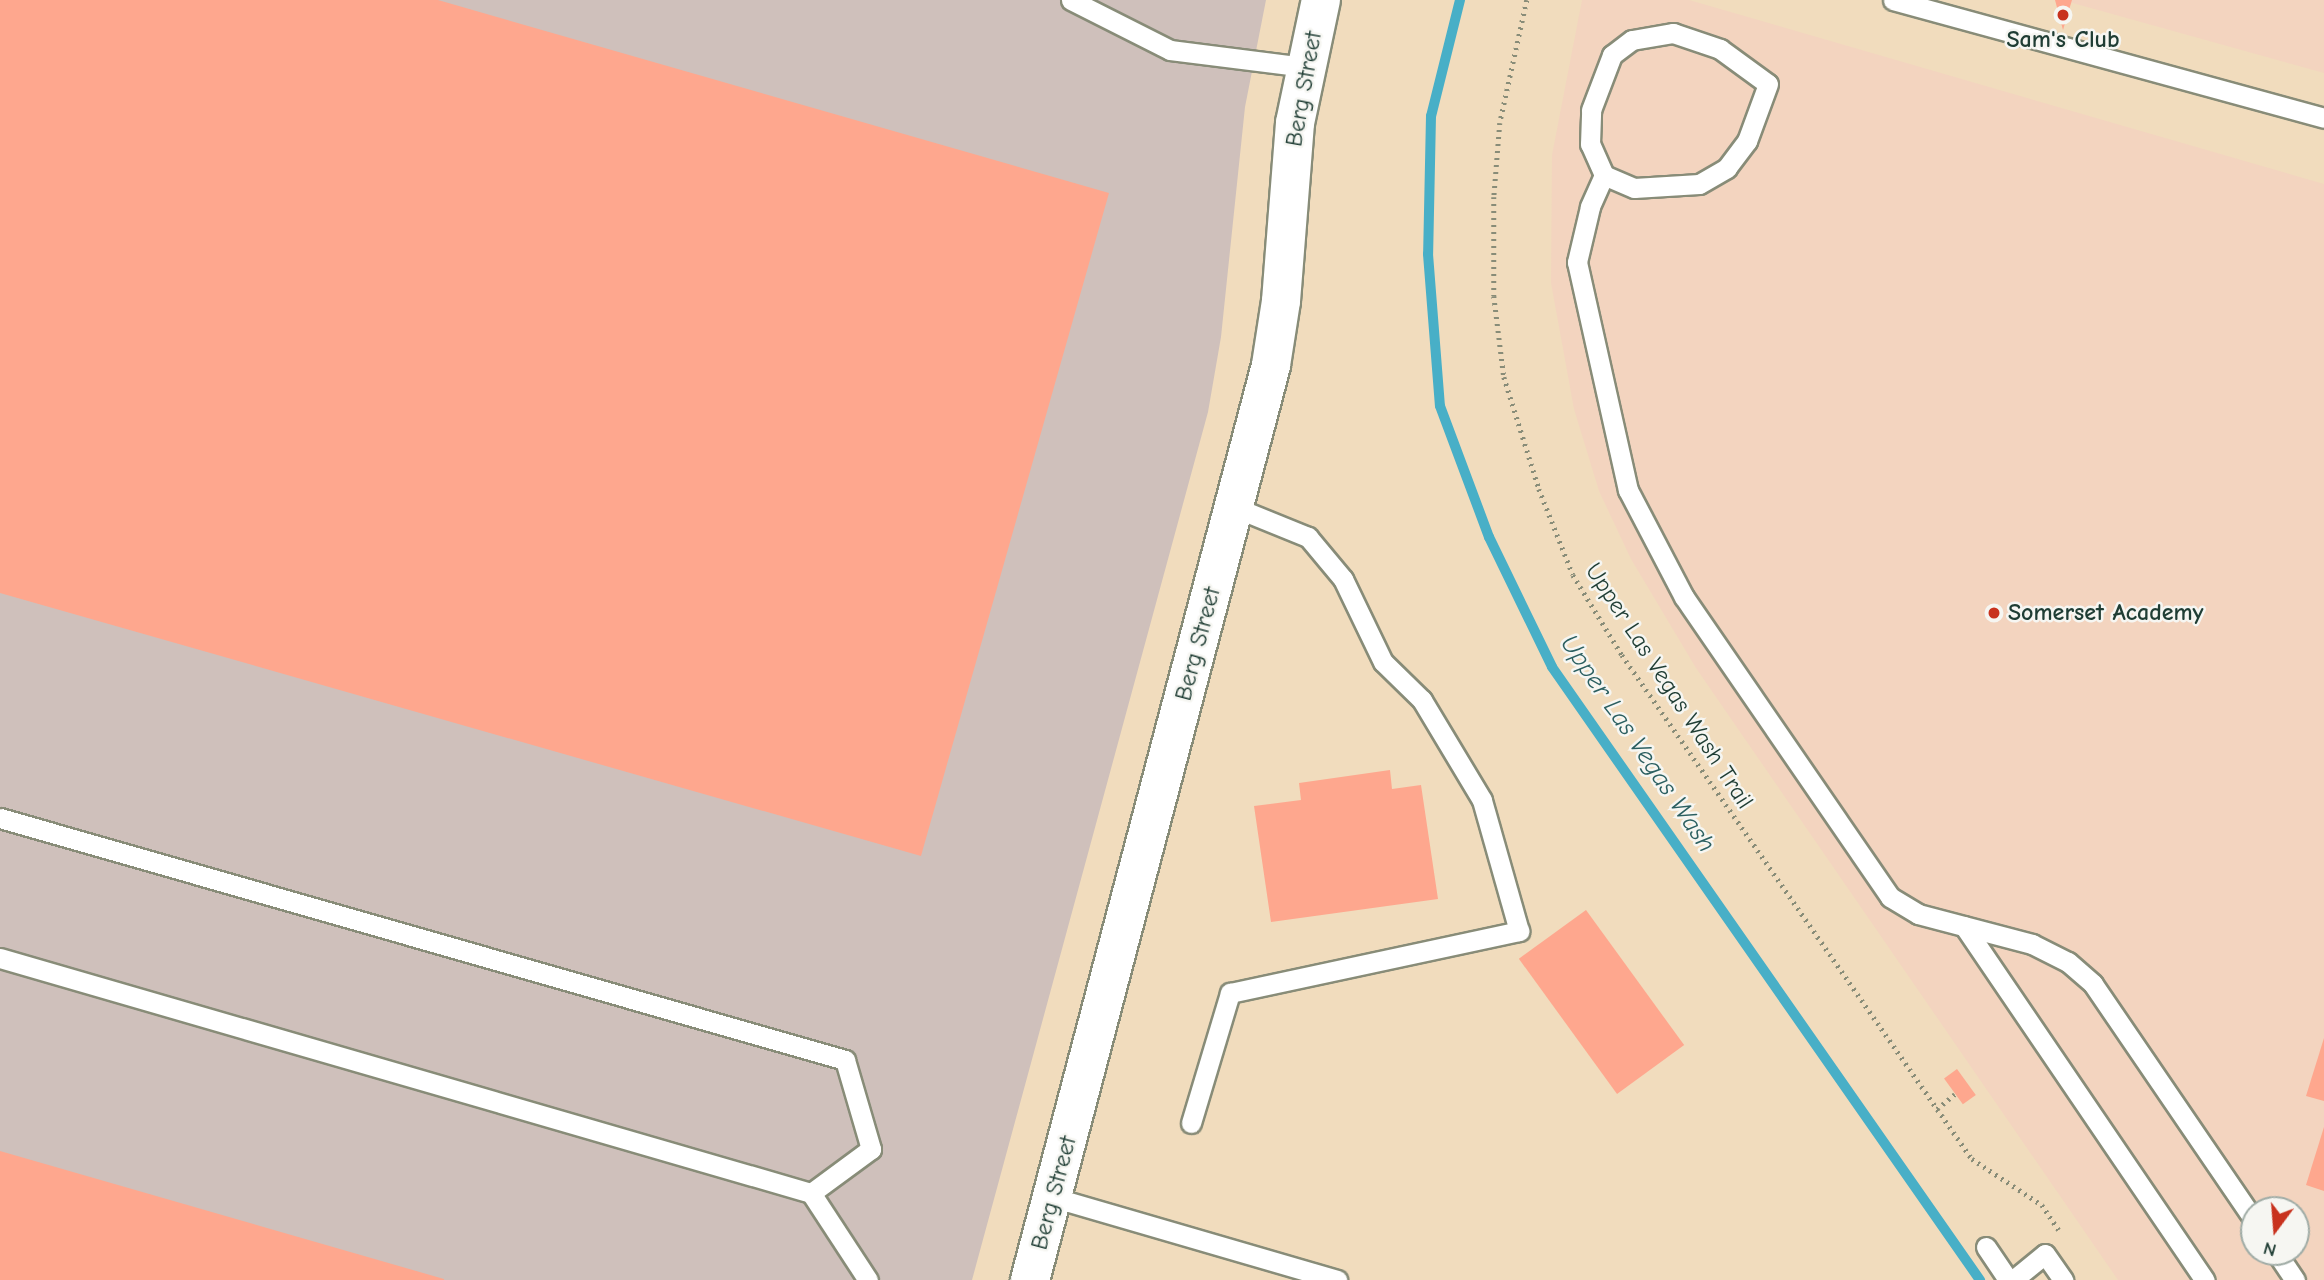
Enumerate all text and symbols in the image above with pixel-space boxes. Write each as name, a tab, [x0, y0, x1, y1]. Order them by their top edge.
marker: Sam's Club	[2055, 7, 2071, 23]
place label: Sam's Club	[2006, 26, 2120, 54]
street label: Berg Street	[1280, 29, 1328, 149]
street label: Upper Las Vegas Wash Trail	[1579, 558, 1759, 814]
street label: Berg Street	[1169, 584, 1227, 704]
place label: Somerset Academy	[2008, 599, 2204, 627]
marker: Somerset Academy	[1986, 605, 2002, 621]
water label: Upper Las Vegas Wash	[1553, 629, 1721, 859]
street label: Berg Street	[1025, 1133, 1083, 1253]
north arrow	[2240, 1196, 2310, 1266]
text: N	[2261, 1237, 2279, 1262]

